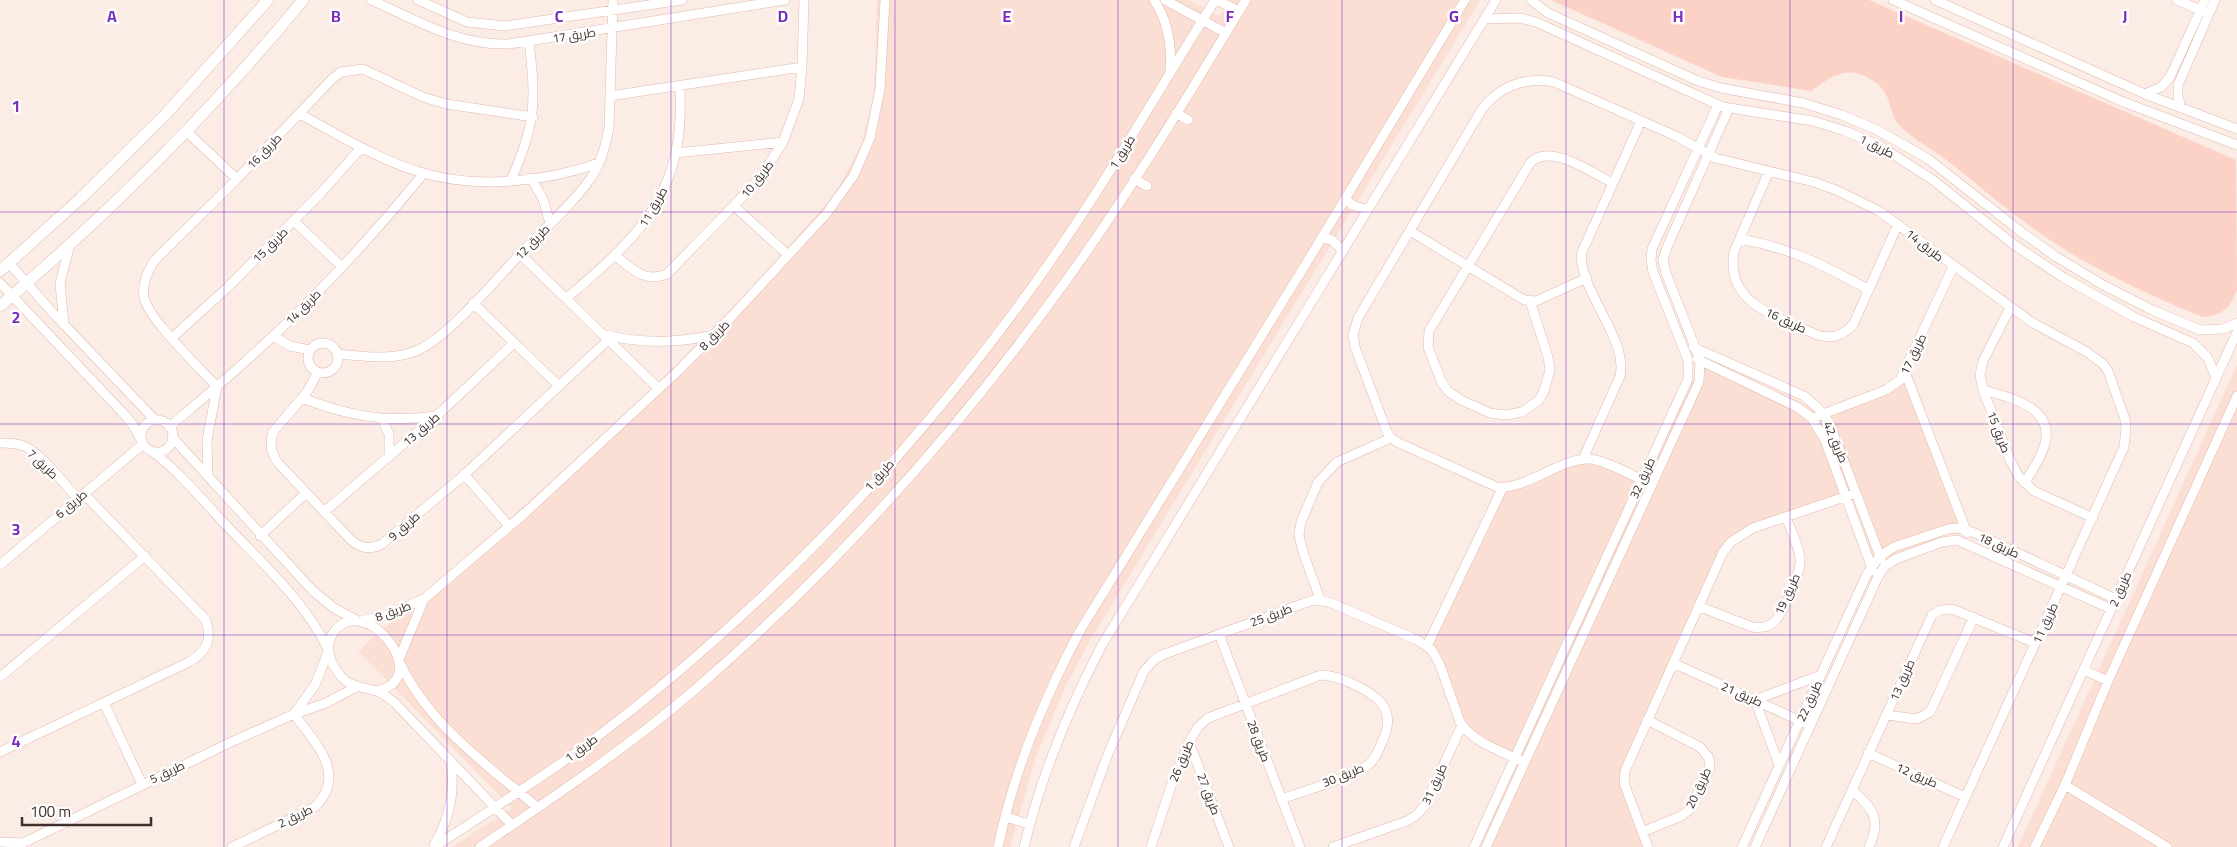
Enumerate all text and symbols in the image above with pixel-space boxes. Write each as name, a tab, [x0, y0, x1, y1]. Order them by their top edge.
text: A	[107, 1, 117, 31]
text: B	[331, 1, 341, 31]
text: C	[555, 1, 564, 31]
text: D	[778, 1, 788, 31]
text: E	[1003, 1, 1012, 31]
text: F	[1226, 1, 1235, 31]
text: G	[1449, 1, 1459, 31]
text: H	[1673, 1, 1683, 31]
text: I	[1899, 1, 1903, 31]
text: J	[2123, 1, 2127, 31]
street label: طريق 17	[551, 20, 597, 50]
text: 1	[12, 91, 20, 121]
street label: طريق 16	[241, 127, 287, 175]
street label: طريق 1	[1855, 127, 1899, 165]
street label: طريق 1	[1102, 130, 1142, 174]
street label: طريق 10	[734, 155, 780, 203]
street label: طريق 11	[632, 182, 674, 232]
street label: طريق 12	[509, 218, 555, 266]
street label: طريق 15	[246, 221, 294, 269]
street label: طريق 14	[1901, 223, 1949, 268]
street label: طريق 14	[279, 283, 327, 331]
street label: طريق 16	[1761, 300, 1811, 340]
text: 2	[12, 302, 20, 332]
street label: طريق 8	[693, 314, 735, 356]
street label: طريق 17	[1893, 329, 1933, 379]
street label: طريق 13	[397, 406, 445, 452]
street label: طريق 15	[1980, 408, 2018, 457]
street label: طريق 42	[1817, 417, 1855, 467]
street label: طريق 7	[22, 443, 64, 485]
street label: طريق 32	[1622, 453, 1662, 503]
street label: طريق 1	[858, 454, 900, 496]
street label: طريق 6	[50, 483, 93, 525]
street label: طريق 9	[383, 505, 425, 547]
text: 3	[12, 514, 21, 544]
street label: طريق 18	[1974, 525, 2024, 565]
street label: طريق 2	[2102, 567, 2138, 610]
street label: طريق 19	[1767, 569, 1807, 619]
street label: طريق 8	[372, 594, 414, 628]
street label: طريق 25	[1247, 597, 1295, 633]
street label: طريق 11	[2025, 598, 2065, 648]
street label: طريق 13	[1883, 655, 1921, 705]
street label: طريق 21	[1717, 675, 1767, 713]
street label: طريق 22	[1789, 676, 1829, 726]
street label: طريق 28	[1240, 717, 1278, 766]
text: 4	[12, 726, 21, 756]
street label: طريق 1	[559, 728, 603, 768]
street label: طريق 26	[1162, 736, 1200, 786]
street label: طريق 5	[145, 754, 189, 790]
street label: طريق 30	[1319, 756, 1368, 794]
street label: طريق 12	[1892, 756, 1942, 794]
street label: طريق 31	[1414, 759, 1454, 809]
street label: طريق 20	[1678, 763, 1718, 813]
street label: طريق 27	[1190, 770, 1228, 819]
scale bar	[22, 794, 151, 826]
text: 100 m	[30, 797, 71, 826]
street label: طريق 2	[273, 798, 317, 834]

